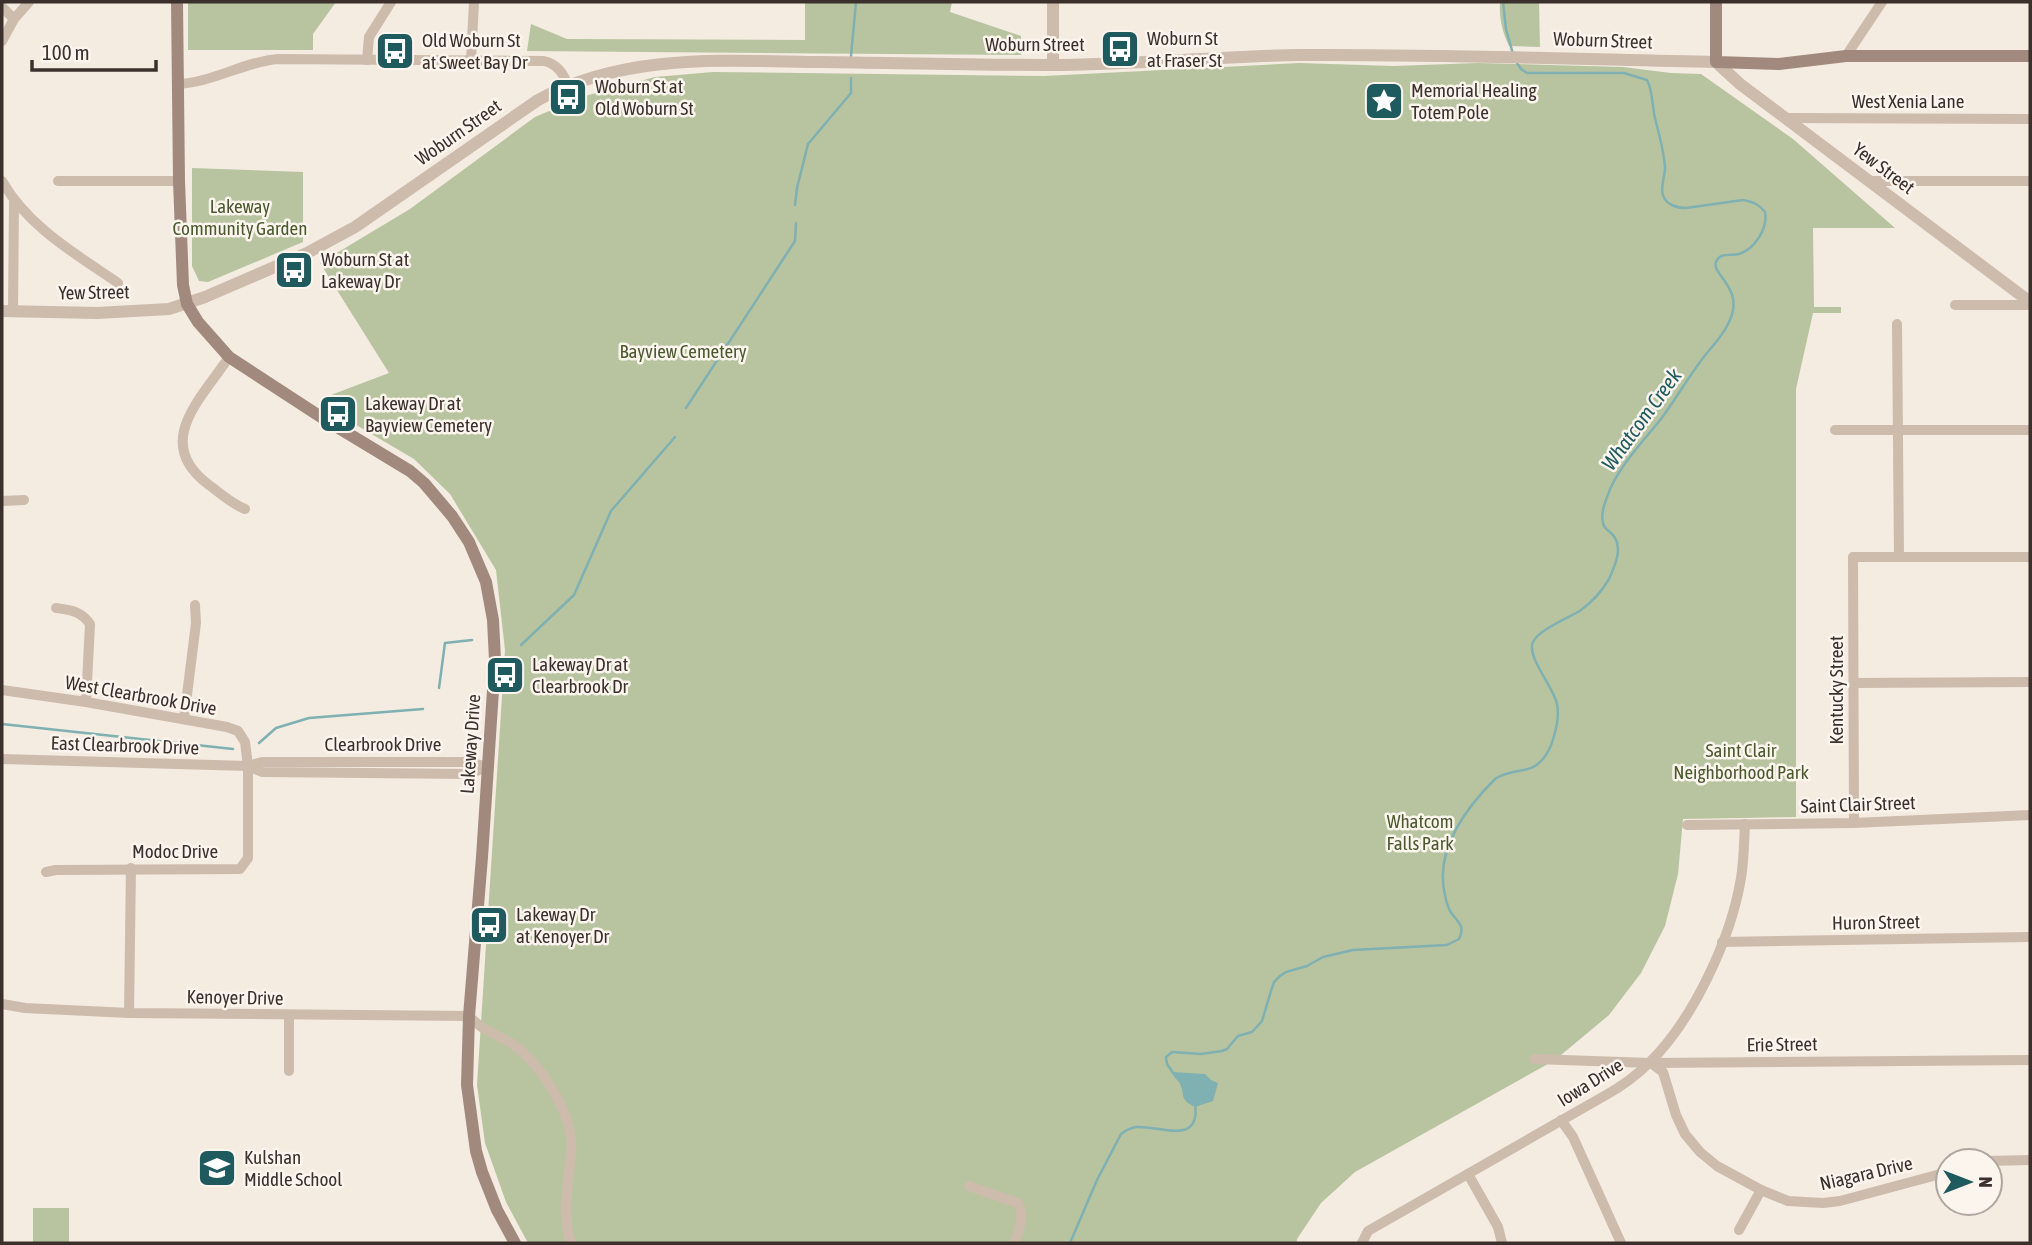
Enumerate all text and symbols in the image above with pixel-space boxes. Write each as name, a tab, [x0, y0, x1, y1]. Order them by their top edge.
place label: Woburn St at Fraser St	[1147, 27, 1222, 71]
street label: Woburn Street	[1553, 27, 1653, 53]
scale bar	[32, 28, 156, 72]
bus stop icon: Woburn St at Fraser St	[1099, 28, 1141, 70]
place label: Old Woburn St at Sweet Bay Dr	[422, 29, 528, 73]
bus stop icon: Old Woburn St at Sweet Bay Dr	[374, 30, 416, 72]
street label: Woburn Street	[985, 33, 1085, 55]
text: 100 m	[42, 40, 90, 64]
place label: Woburn St at Old Woburn St	[595, 75, 694, 119]
bus stop icon: Woburn St at Old Woburn St	[547, 76, 589, 118]
place label: Memorial Healing Totem Pole	[1411, 79, 1538, 123]
place icon: Memorial Healing Totem Pole	[1363, 80, 1405, 122]
street label: West Xenia Lane	[1852, 90, 1964, 112]
street label: Woburn Street	[411, 94, 505, 170]
street label: Yew Street	[1849, 138, 1919, 198]
park label: Lakeway Community Garden	[173, 195, 307, 239]
place label: Woburn St at Lakeway Dr	[321, 248, 409, 292]
bus stop icon: Woburn St at Lakeway Dr	[273, 249, 315, 291]
street label: Yew Street	[58, 280, 130, 304]
park label: Bayview Cemetery	[619, 340, 747, 362]
water label: Whatcom Creek	[1596, 363, 1686, 474]
place label: Lakeway Dr at Bayview Cemetery	[365, 392, 492, 436]
bus stop icon: Lakeway Dr at Bayview Cemetery	[317, 393, 359, 435]
street label: Kentucky Street	[1825, 636, 1847, 744]
place label: Lakeway Dr at Clearbrook Dr	[532, 653, 629, 697]
bus stop icon: Lakeway Dr at Clearbrook Dr	[484, 654, 526, 696]
street label: West Clearbrook Drive	[64, 671, 218, 719]
street label: Lakeway Drive	[456, 693, 484, 795]
street label: East Clearbrook Drive	[50, 731, 200, 759]
street label: Clearbrook Drive	[325, 733, 441, 755]
park label: Saint Clair Neighborhood Park	[1673, 739, 1809, 783]
street label: Saint Clair Street	[1800, 791, 1916, 817]
park label: Whatcom Falls Park	[1386, 810, 1454, 854]
street label: Modoc Drive	[132, 840, 218, 862]
place label: Lakeway Dr at Kenoyer Dr	[516, 903, 610, 947]
bus stop icon: Lakeway Dr at Kenoyer Dr	[468, 904, 510, 946]
street label: Huron Street	[1832, 910, 1920, 934]
street label: Kenoyer Drive	[186, 985, 284, 1009]
street label: Erie Street	[1746, 1032, 1818, 1056]
street label: Iowa Drive	[1553, 1053, 1627, 1111]
place label: Kulshan Middle School	[244, 1146, 342, 1190]
school or university icon: Kulshan Middle School	[196, 1147, 238, 1189]
north arrow	[1934, 1147, 2004, 1217]
street label: Niagara Drive	[1817, 1152, 1915, 1194]
text: N	[1975, 1176, 1997, 1188]

